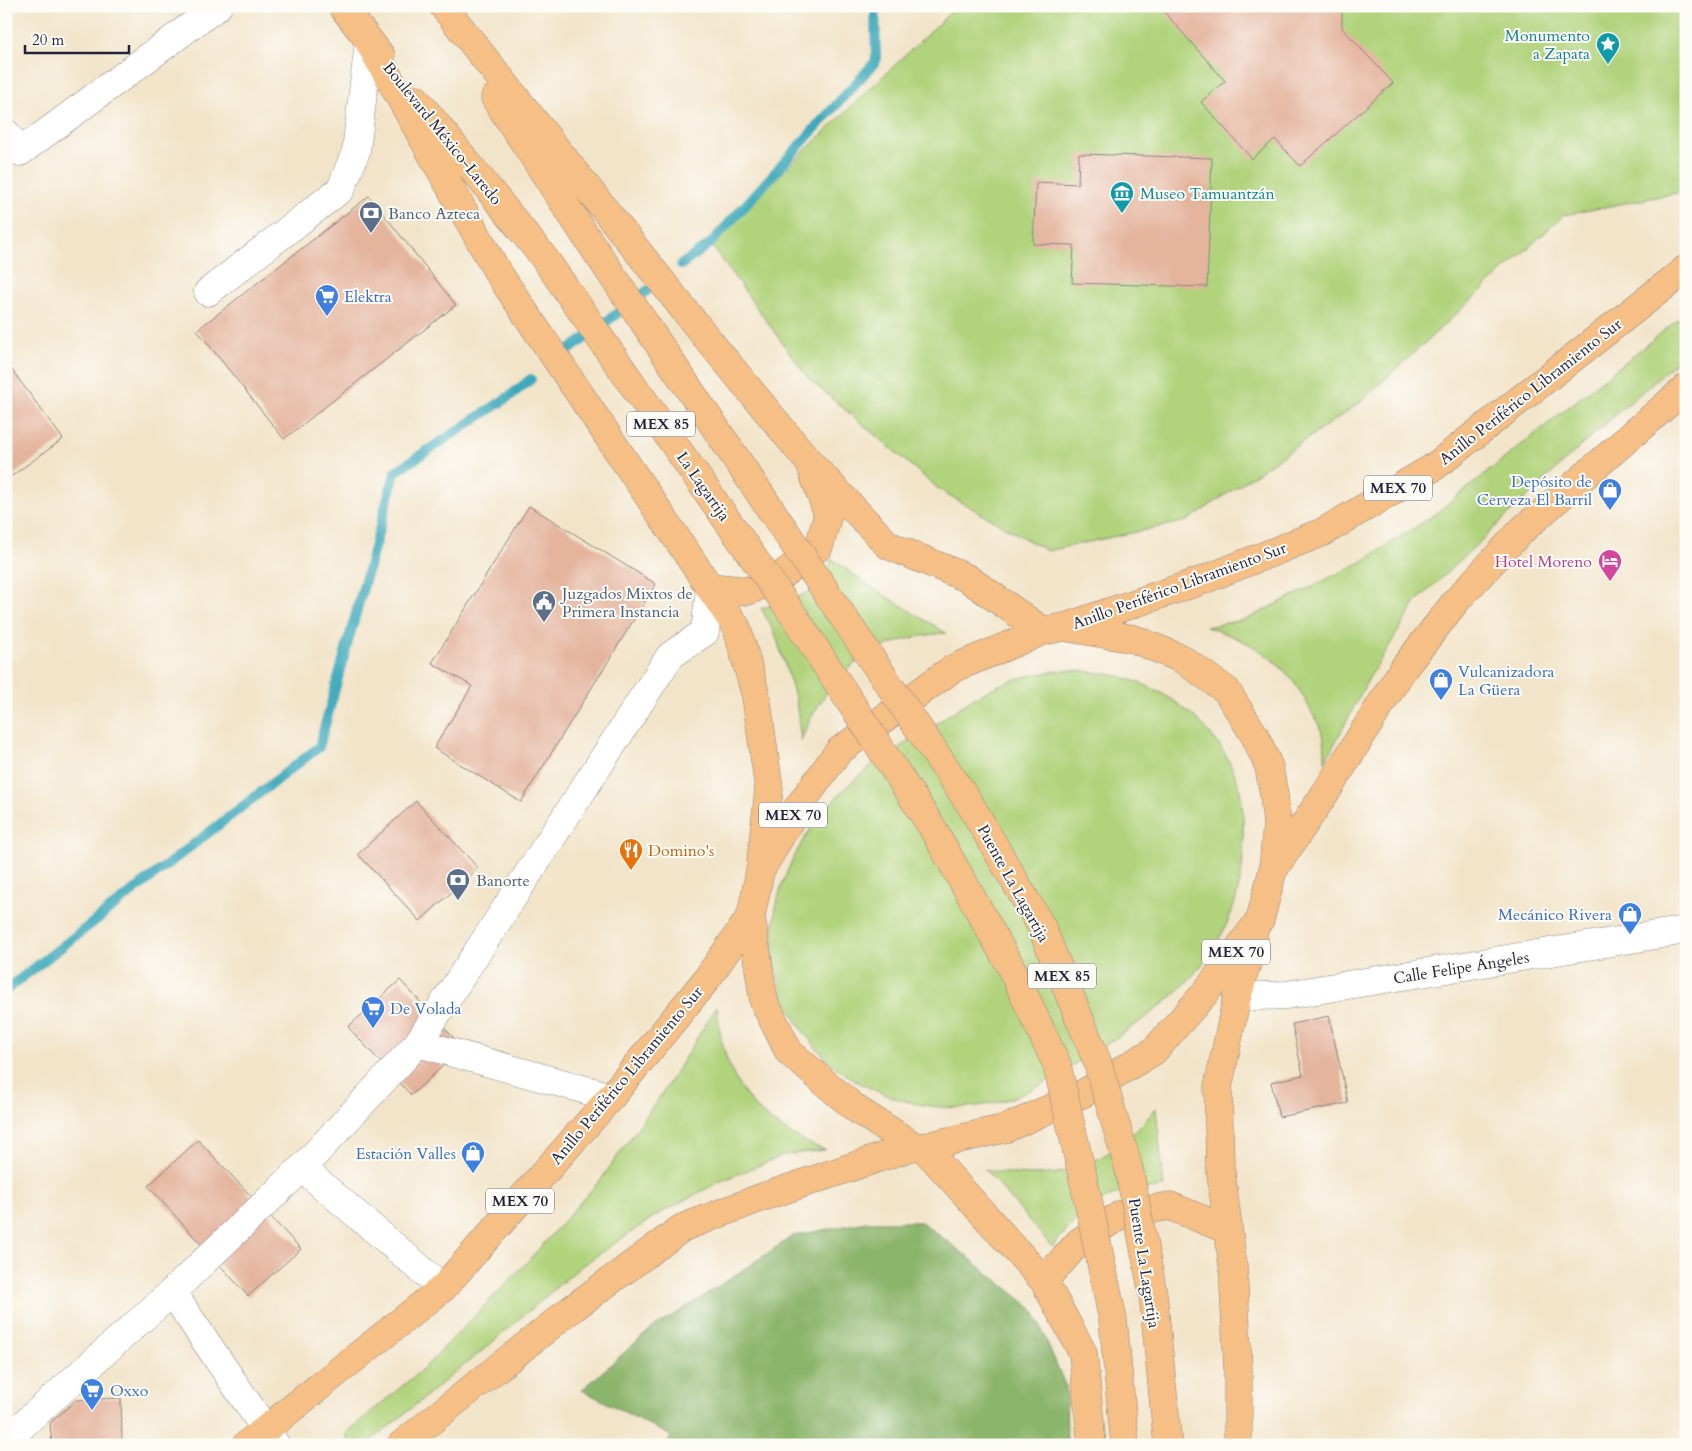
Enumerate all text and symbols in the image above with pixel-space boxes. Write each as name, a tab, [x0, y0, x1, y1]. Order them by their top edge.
scale bar	[25, 22, 129, 54]
place label: Monumento a Zapata	[1505, 25, 1590, 65]
text: 20 m	[32, 30, 64, 50]
place icon: Monumento a Zapata	[1595, 31, 1621, 65]
street label: Boulevard México-Laredo	[378, 58, 507, 210]
museum icon: Museo Tamuantzán	[1109, 180, 1135, 214]
place label: Museo Tamuantzán	[1140, 183, 1275, 205]
bank icon: Banco Azteca	[358, 200, 384, 234]
place label: Banco Azteca	[388, 203, 480, 225]
supermarket icon: Elektra	[314, 283, 340, 317]
place label: Elektra	[344, 286, 392, 308]
street label: Anillo Periférico Libramiento Sur	[1435, 313, 1627, 470]
road number: MEX 85	[627, 412, 695, 436]
street label: La Lagartija	[671, 447, 735, 526]
place label: Depósito de Cerveza El Barril	[1477, 471, 1592, 511]
road number: MEX 70	[1364, 476, 1432, 500]
shop icon: Depósito de Cerveza El Barril	[1597, 477, 1623, 511]
street label: Anillo Periférico Libramiento Sur	[1069, 537, 1290, 635]
hotel icon: Hotel Moreno	[1597, 548, 1623, 582]
place label: Hotel Moreno	[1495, 551, 1592, 573]
place label: Juzgados Mixtos de Primera Instancia	[560, 583, 693, 623]
public building icon: Juzgados Mixtos de Primera Instancia	[531, 589, 557, 623]
place label: Vulcanizadora La Güera	[1458, 661, 1554, 701]
shop icon: Vulcanizadora La Güera	[1428, 667, 1454, 701]
road number: MEX 70	[759, 802, 827, 828]
street label: Puente La Lagartija	[972, 821, 1055, 946]
restaurant icon: Domino's	[618, 837, 644, 871]
place label: Domino's	[648, 840, 714, 862]
bank icon: Banorte	[445, 867, 471, 901]
place label: Banorte	[476, 870, 530, 892]
shop icon: Mecánico Rivera	[1617, 901, 1643, 935]
place label: Mecánico Rivera	[1498, 904, 1612, 926]
road number: MEX 70	[1202, 940, 1270, 964]
street label: Calle Felipe Ángeles	[1392, 946, 1531, 990]
road number: MEX 85	[1028, 964, 1096, 988]
street label: Anillo Periférico Libramiento Sur	[546, 982, 708, 1169]
supermarket icon: De Volada	[360, 995, 386, 1029]
place label: De Volada	[390, 998, 461, 1020]
shop icon: Estación Valles	[460, 1140, 486, 1174]
place label: Estación Valles	[356, 1143, 456, 1165]
road number: MEX 70	[486, 1188, 554, 1214]
street label: Puente La Lagartija	[1123, 1197, 1165, 1330]
supermarket icon: Oxxo	[79, 1377, 105, 1411]
place label: Oxxo	[110, 1380, 149, 1402]

